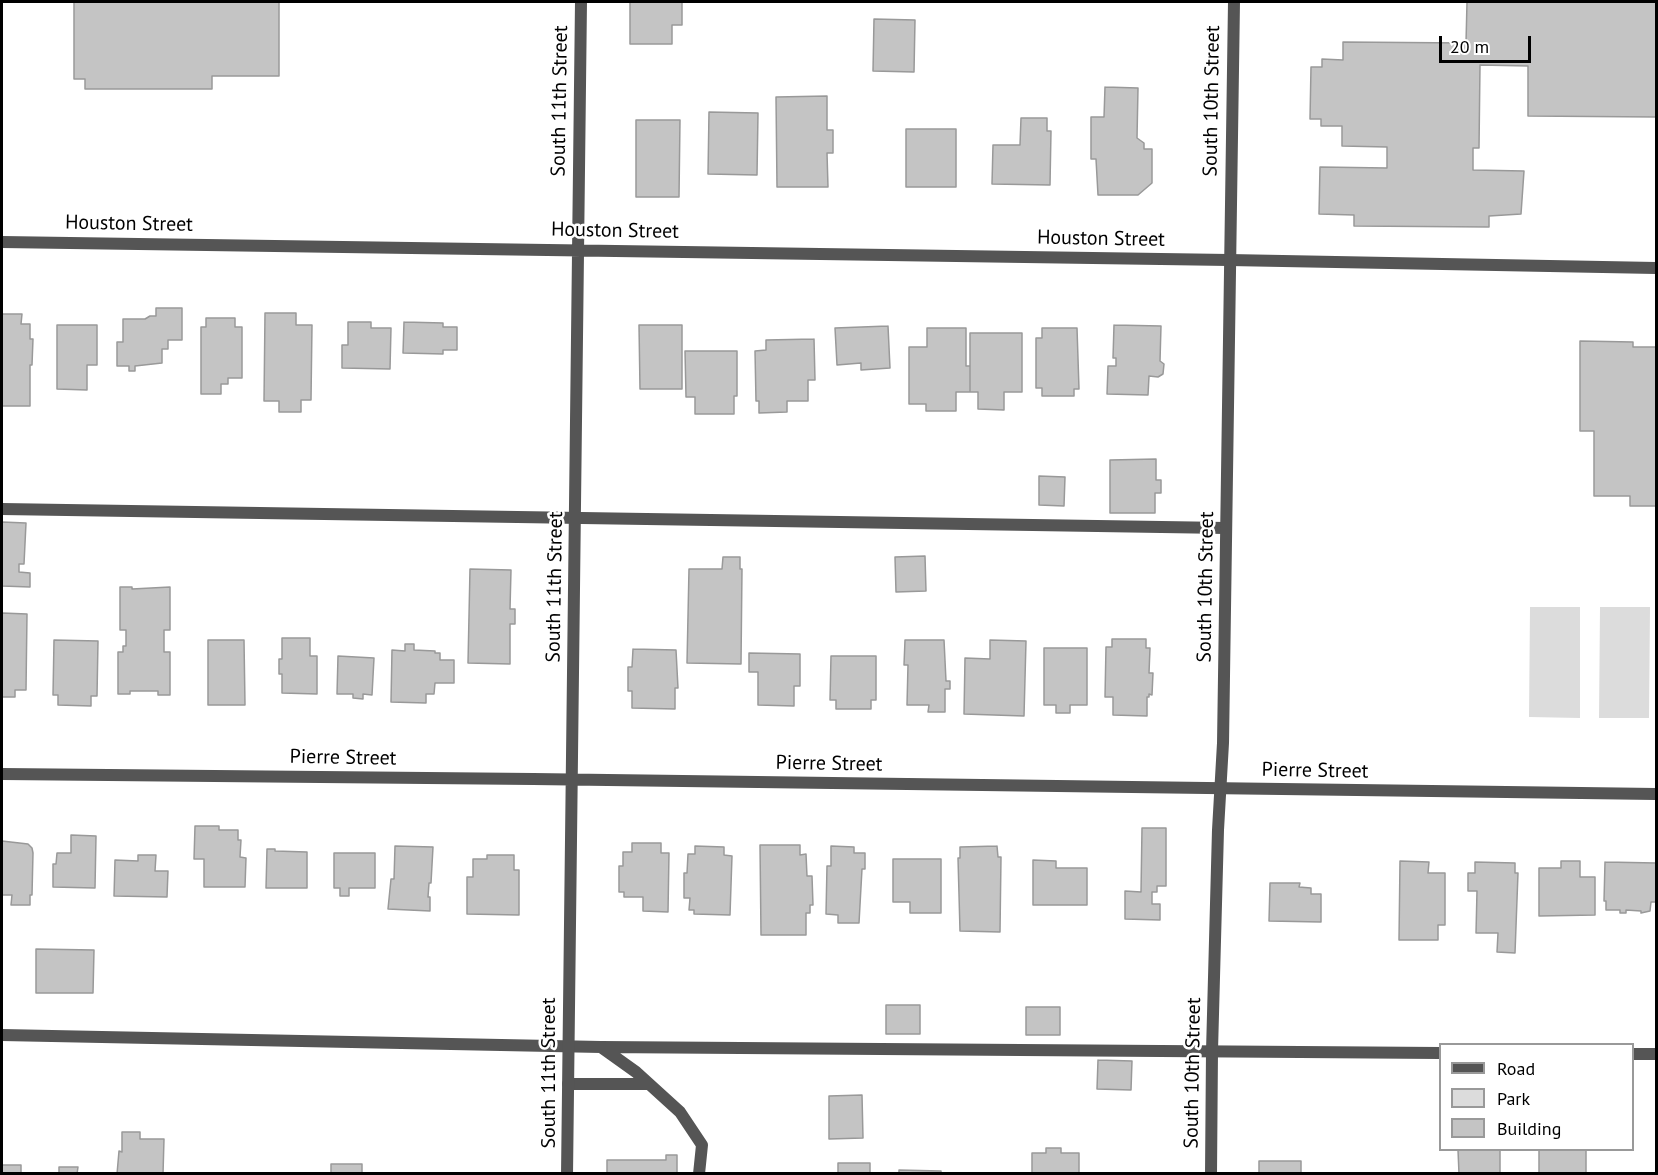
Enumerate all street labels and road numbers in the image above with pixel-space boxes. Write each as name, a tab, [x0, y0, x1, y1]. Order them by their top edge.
street label: South 11th Street	[547, 25, 573, 177]
street label: South 10th Street	[1199, 25, 1225, 177]
street label: Houston Street	[65, 211, 193, 237]
street label: Houston Street	[551, 218, 679, 244]
street label: Houston Street	[1037, 226, 1165, 252]
street label: South 11th Street	[542, 511, 568, 663]
street label: South 10th Street	[1193, 511, 1219, 663]
street label: Pierre Street	[289, 745, 397, 771]
street label: Pierre Street	[775, 751, 883, 777]
street label: Pierre Street	[1261, 758, 1369, 784]
street label: South 11th Street	[537, 997, 561, 1149]
street label: South 10th Street	[1180, 997, 1206, 1149]

